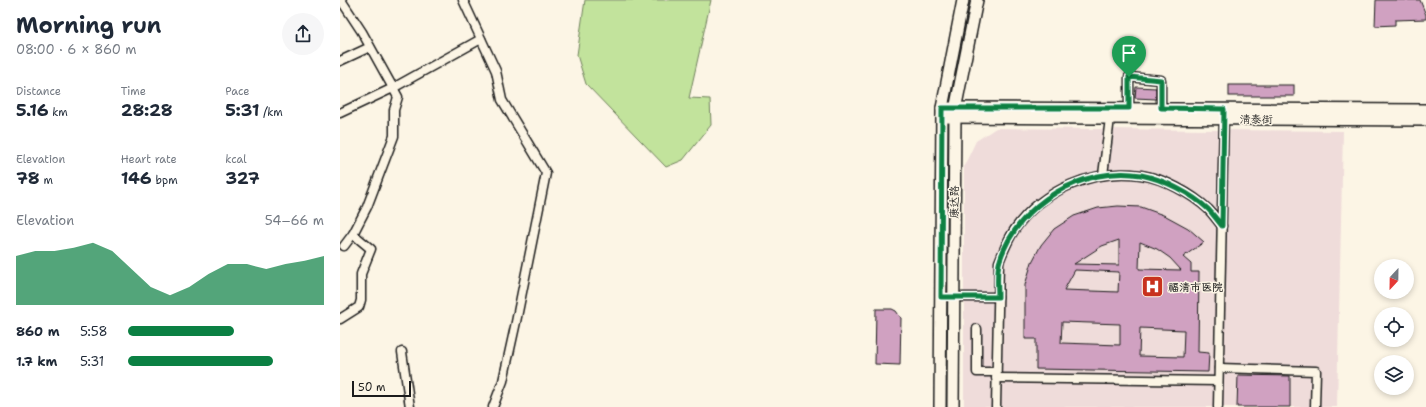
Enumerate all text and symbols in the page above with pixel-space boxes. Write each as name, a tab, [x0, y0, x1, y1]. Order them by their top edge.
text: Morning run	[16, 11, 161, 40]
button: share	[282, 13, 324, 55]
pin	[1112, 36, 1146, 77]
text: 08:00 · 6 × 860 m	[16, 41, 137, 58]
icon: arrive	[1118, 42, 1140, 64]
text: Distance	[16, 84, 61, 99]
text: Time	[121, 84, 146, 99]
text: Pace	[225, 84, 250, 99]
text: 5.16	[16, 99, 49, 121]
text: 28:28	[121, 99, 173, 121]
text: 5:31	[225, 99, 259, 121]
text: km	[49, 105, 68, 120]
text: /km	[259, 105, 283, 120]
street label: 清泰街	[1240, 112, 1273, 127]
text: Elevation	[16, 152, 65, 167]
text: Heart rate	[121, 152, 177, 167]
text: kcal	[225, 152, 247, 167]
text: 78	[16, 167, 40, 189]
text: 146	[121, 167, 152, 189]
text: 327	[225, 167, 260, 189]
text: m	[40, 173, 53, 188]
text: bpm	[152, 173, 178, 188]
street label: 康达路	[947, 186, 962, 219]
text: Elevation	[16, 212, 74, 229]
text: 54–66 m	[265, 212, 324, 229]
north arrow	[1374, 259, 1414, 299]
map controls	[1374, 259, 1414, 395]
hospital icon: 福清市医院	[1139, 274, 1165, 300]
place label: 福清市医院	[1168, 280, 1223, 295]
button: locate	[1374, 307, 1414, 347]
text: 860 m	[16, 323, 60, 340]
text: 5:58	[80, 323, 108, 340]
text: 1.7 km	[16, 353, 57, 370]
text: 5:31	[80, 353, 104, 370]
button: layers	[1374, 355, 1414, 395]
scale bar	[352, 379, 411, 398]
text: 50 m	[358, 380, 386, 395]

